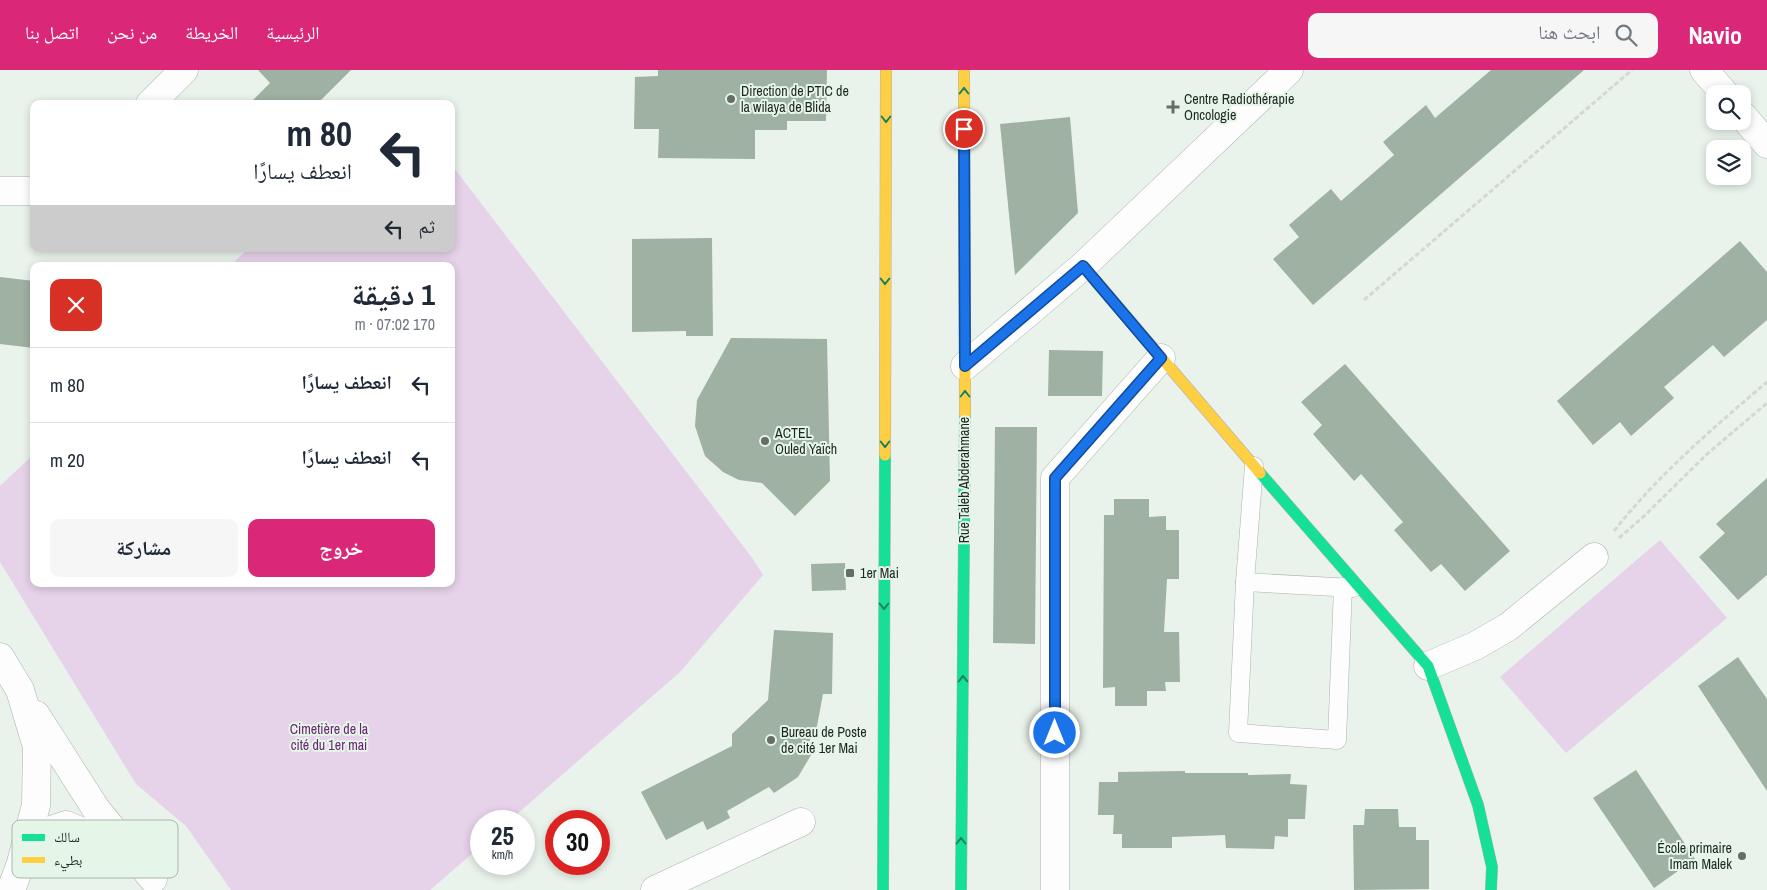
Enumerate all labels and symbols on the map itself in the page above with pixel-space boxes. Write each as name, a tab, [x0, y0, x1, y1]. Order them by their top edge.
place label: Direction de PTIC de la wilaya de Blida	[741, 82, 849, 116]
one-way arrow	[959, 87, 969, 95]
place label: Centre Radiothérapie Oncologie	[1184, 90, 1294, 124]
marker: Direction de PTIC de la wilaya de Blida	[725, 93, 737, 105]
marker: Centre Radiothérapie Oncologie	[1166, 100, 1180, 114]
pin	[943, 108, 985, 150]
one-way arrow	[881, 115, 891, 123]
one-way arrow	[880, 278, 890, 285]
one-way arrow	[960, 390, 970, 398]
street label: Rue Taleb Abderahmane	[955, 417, 973, 543]
place label: ACTEL Ouled Yaïch	[774, 424, 837, 458]
marker: ACTEL Ouled Yaïch	[759, 435, 771, 447]
one-way arrow	[879, 440, 890, 448]
place label: 1er Mai	[860, 564, 899, 582]
marker: 1er Mai	[844, 567, 856, 579]
one-way arrow	[879, 602, 889, 610]
one-way arrow	[958, 675, 968, 682]
position arrow	[1028, 706, 1080, 758]
park label: Cimetière de la cité du 1er mai	[290, 720, 369, 754]
place label: Bureau de Poste de cité 1er Mai	[781, 723, 867, 757]
marker: Bureau de Poste de cité 1er Mai	[765, 734, 777, 746]
speed limit sign: 30	[545, 810, 610, 875]
legend	[12, 820, 178, 878]
text: سالك	[54, 828, 80, 846]
one-way arrow	[956, 837, 966, 845]
place label: École primaire Imam Malek	[1657, 839, 1732, 873]
marker: École primaire Imam Malek	[1736, 850, 1748, 862]
text: بطيء	[54, 851, 83, 872]

